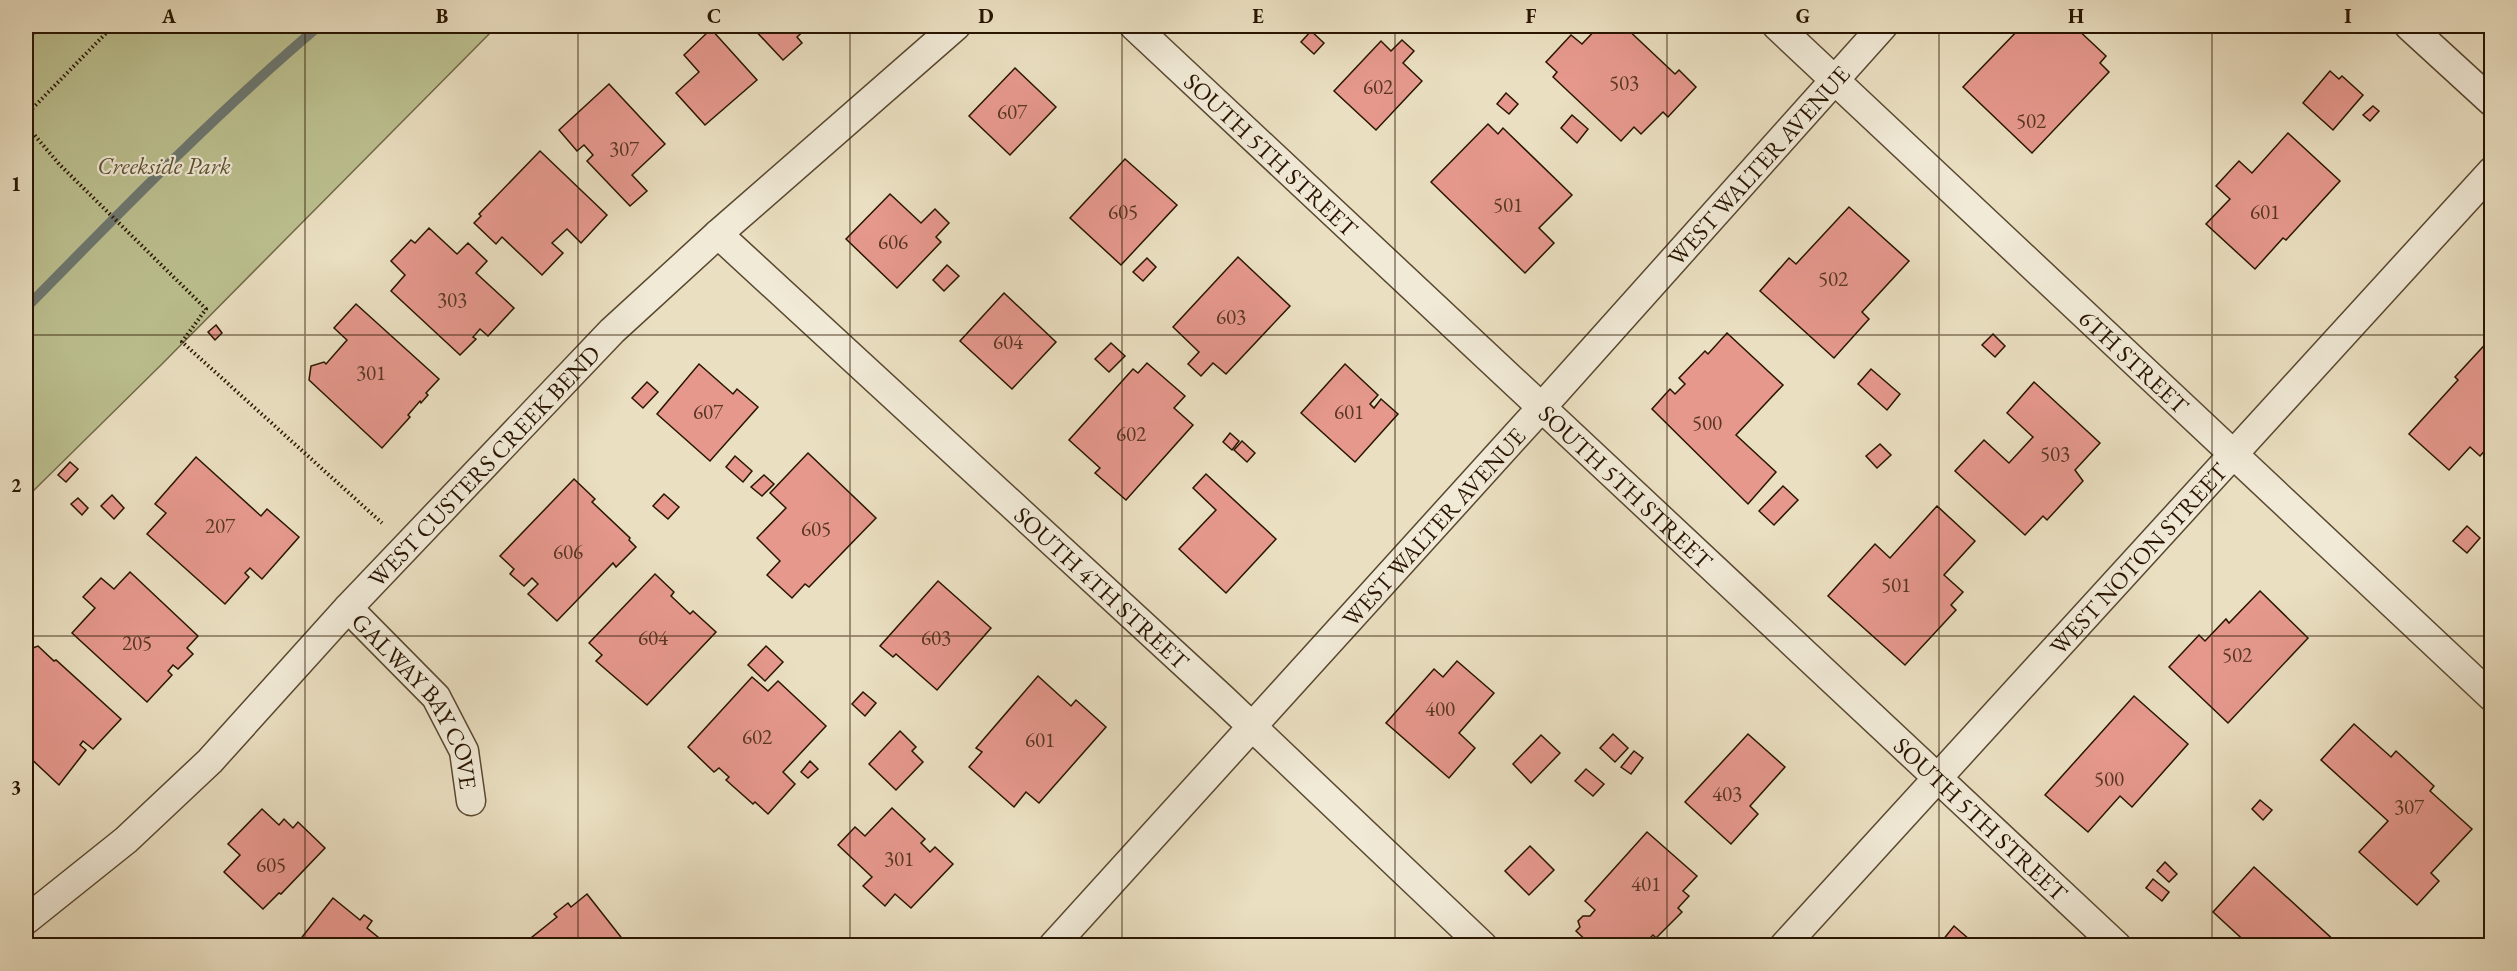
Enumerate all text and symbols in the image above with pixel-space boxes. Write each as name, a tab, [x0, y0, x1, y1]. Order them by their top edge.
text: A	[161, 3, 177, 29]
text: B	[436, 3, 448, 29]
text: C	[707, 3, 721, 29]
text: D	[978, 3, 994, 29]
text: E	[1252, 3, 1264, 29]
text: F	[1526, 3, 1537, 29]
text: G	[1796, 3, 1810, 29]
text: H	[2068, 3, 2084, 29]
text: I	[2344, 3, 2352, 29]
street label: WEST WALTER AVENUE	[1660, 59, 1856, 272]
street label: SOUTH 5TH STREET	[1178, 66, 1365, 244]
house number: 503	[1609, 69, 1639, 96]
house number: 602	[1363, 73, 1393, 100]
house number: 607	[997, 98, 1028, 125]
house number: 502	[2016, 107, 2046, 134]
house number: 307	[609, 135, 640, 162]
park label: Creekside Park	[97, 150, 231, 181]
text: 1	[11, 171, 21, 197]
house number: 501	[1493, 191, 1523, 218]
house number: 605	[1108, 198, 1138, 225]
house number: 601	[2250, 198, 2280, 225]
house number: 606	[878, 228, 908, 255]
house number: 502	[1818, 265, 1848, 292]
house number: 303	[437, 286, 467, 313]
street label: 6TH STREET	[2073, 302, 2196, 421]
house number: 603	[1216, 303, 1246, 330]
house number: 604	[993, 328, 1024, 355]
street label: WEST CUSTERS CREEK BEND	[361, 338, 606, 593]
house number: 301	[356, 359, 386, 386]
house number: 607	[693, 398, 724, 425]
house number: 601	[1334, 398, 1364, 425]
street label: SOUTH 5TH STREET	[1533, 398, 1720, 576]
house number: 500	[1692, 409, 1722, 436]
house number: 602	[1116, 420, 1146, 447]
street label: WEST WALTER AVENUE	[1335, 420, 1532, 633]
house number: 503	[2040, 440, 2070, 467]
street label: WEST NOTON STREET	[2042, 455, 2234, 661]
text: 2	[11, 472, 22, 498]
street label: SOUTH 4TH STREET	[1008, 499, 1197, 676]
house number: 207	[205, 512, 236, 539]
house number: 605	[801, 515, 831, 542]
house number: 606	[553, 538, 583, 565]
house number: 501	[1881, 571, 1911, 598]
street label: GALWAY BAY COVE	[345, 606, 485, 791]
house number: 604	[638, 624, 669, 651]
house number: 603	[921, 624, 951, 651]
house number: 205	[122, 629, 152, 656]
house number: 502	[2222, 641, 2252, 668]
house number: 400	[1425, 695, 1455, 722]
house number: 602	[742, 723, 772, 750]
house number: 601	[1025, 726, 1055, 753]
street label: SOUTH 5TH STREET	[1887, 730, 2075, 908]
house number: 500	[2094, 765, 2124, 792]
text: 3	[11, 774, 21, 800]
house number: 403	[1712, 780, 1742, 807]
house number: 307	[2394, 793, 2425, 820]
house number: 301	[884, 845, 914, 872]
house number: 605	[256, 851, 286, 878]
house number: 401	[1631, 870, 1661, 897]

